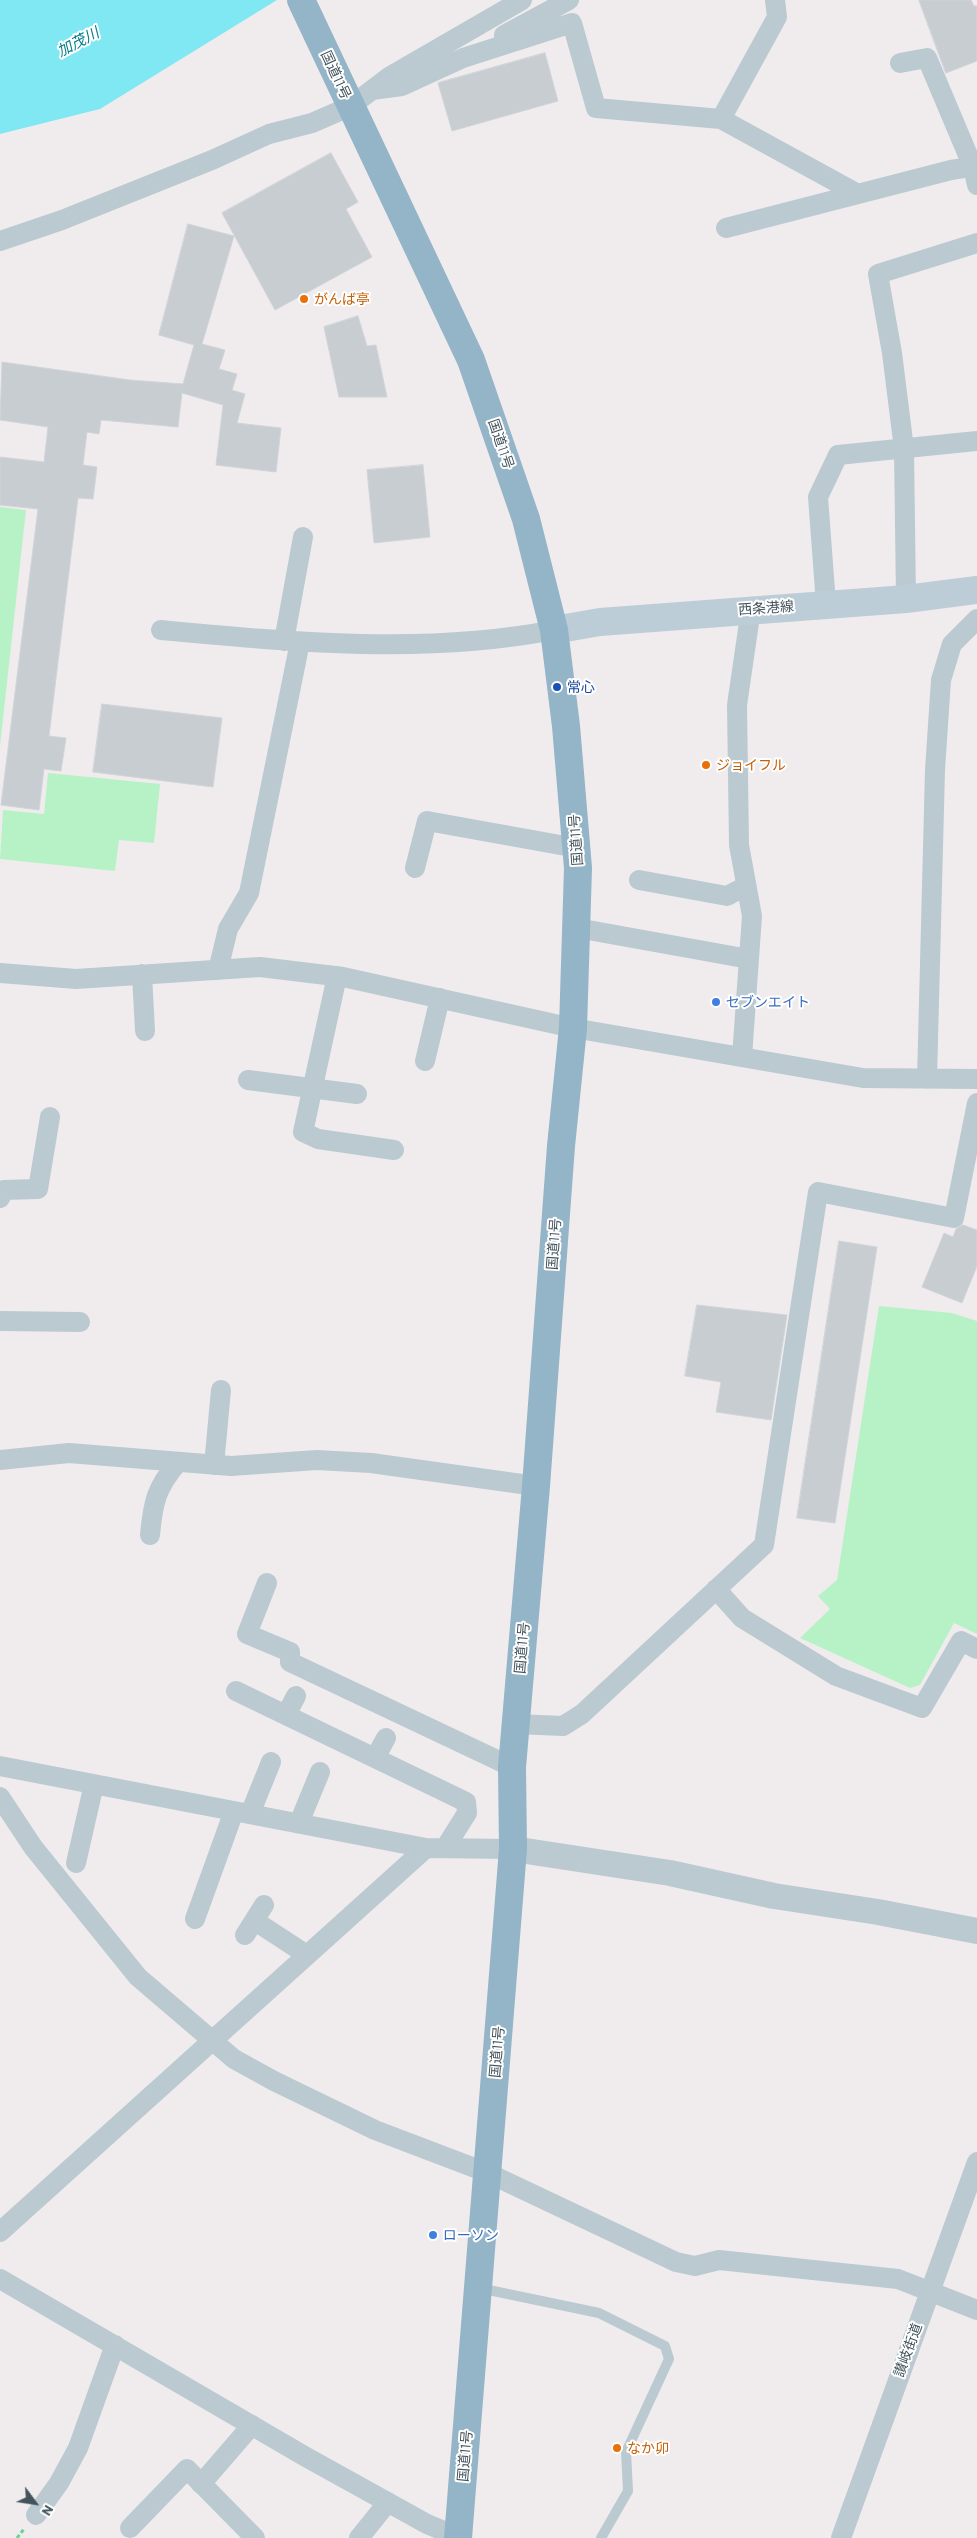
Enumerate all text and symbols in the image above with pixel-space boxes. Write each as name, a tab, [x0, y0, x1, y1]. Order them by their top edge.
water label: 加茂川	[54, 23, 102, 61]
street label: 国道11号	[317, 48, 355, 102]
place label: がんば亭	[314, 291, 370, 307]
marker: がんば亭	[298, 293, 310, 305]
street label: 国道11号	[485, 417, 517, 471]
street label: 西条港線	[737, 598, 795, 618]
place label: 常心	[567, 679, 595, 695]
marker: 常心	[551, 681, 563, 693]
place label: ジョイフル	[716, 757, 786, 773]
marker: ジョイフル	[700, 759, 712, 771]
street label: 国道11号	[566, 814, 586, 866]
place label: セブンエイト	[726, 994, 810, 1010]
marker: セブンエイト	[710, 996, 722, 1008]
street label: 国道11号	[544, 1218, 564, 1270]
street label: 国道11号	[511, 1621, 533, 1675]
street label: 国道11号	[486, 2025, 508, 2079]
place label: ローソン	[443, 2227, 499, 2243]
marker: ローソン	[427, 2229, 439, 2241]
street label: 讃岐街道	[891, 2321, 925, 2379]
street label: 国道11号	[454, 2429, 476, 2483]
place label: なか卯	[627, 2440, 669, 2456]
marker: なか卯	[611, 2442, 623, 2454]
north arrow	[10, 2478, 60, 2528]
text: N	[39, 2503, 58, 2519]

